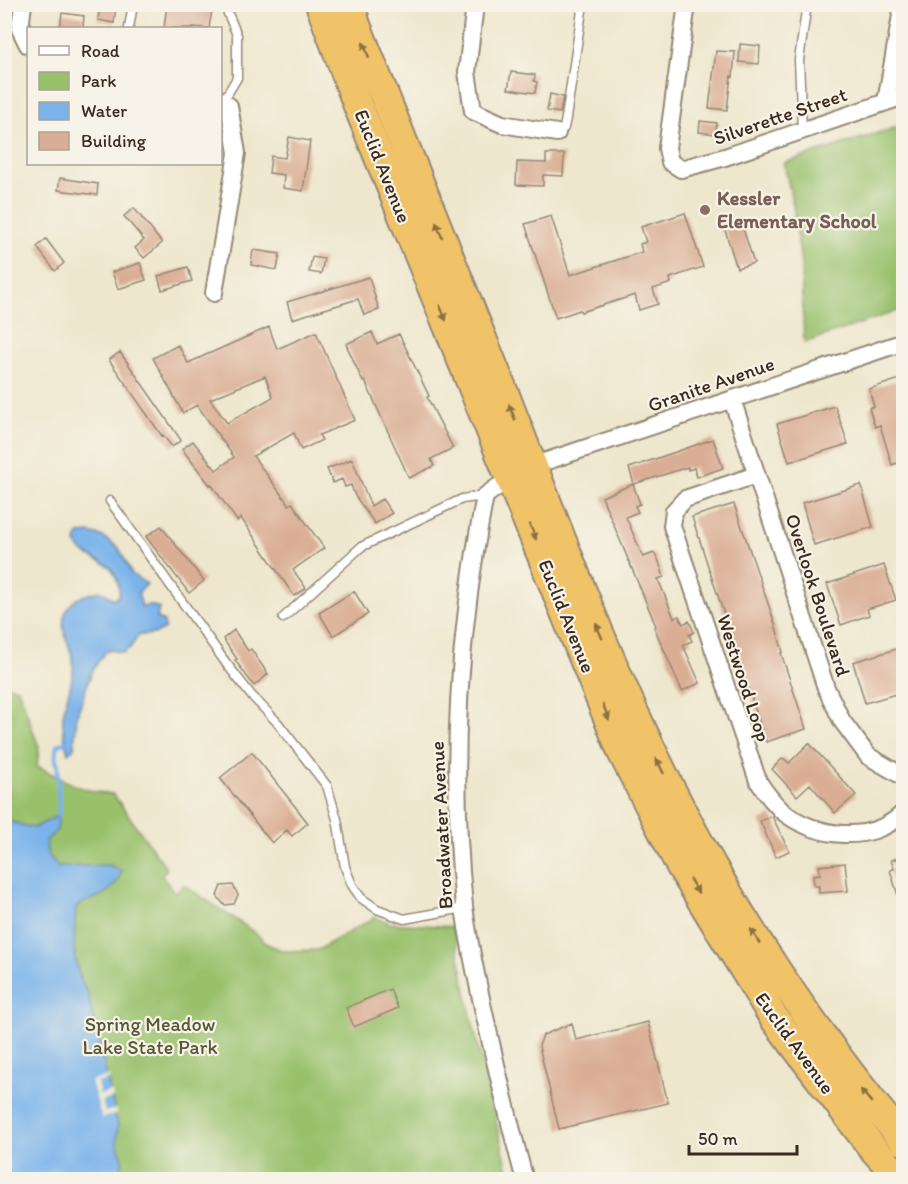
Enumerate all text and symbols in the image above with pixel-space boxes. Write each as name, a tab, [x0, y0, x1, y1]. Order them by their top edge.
legend	[27, 27, 222, 165]
text: Road	[81, 40, 120, 62]
one-way arrow	[361, 40, 371, 58]
text: Park	[81, 70, 116, 92]
street label: Silverette Street	[710, 82, 850, 150]
text: Water	[81, 100, 127, 122]
street label: Euclid Avenue	[349, 106, 417, 226]
text: Building	[81, 130, 147, 152]
place label: Kessler Elementary School	[717, 186, 877, 234]
marker: Kessler Elementary School	[698, 203, 712, 217]
one-way arrow	[434, 221, 444, 239]
one-way arrow	[439, 304, 448, 322]
street label: Granite Avenue	[645, 351, 777, 417]
one-way arrow	[506, 402, 516, 420]
street label: Overlook Boulevard	[780, 511, 856, 680]
one-way arrow	[529, 523, 538, 541]
street label: Euclid Avenue	[533, 556, 601, 676]
street label: Westwood Loop	[712, 611, 776, 745]
one-way arrow	[594, 621, 604, 639]
one-way arrow	[601, 704, 611, 722]
street label: Broadwater Avenue	[425, 740, 457, 910]
one-way arrow	[656, 757, 665, 774]
one-way arrow	[688, 878, 699, 895]
one-way arrow	[750, 928, 761, 944]
street label: Euclid Avenue	[750, 987, 840, 1099]
park label: Spring Meadow Lake State Park	[82, 1012, 218, 1059]
one-way arrow	[860, 1089, 873, 1104]
scale bar	[689, 1118, 797, 1156]
text: 50 m	[698, 1128, 738, 1150]

